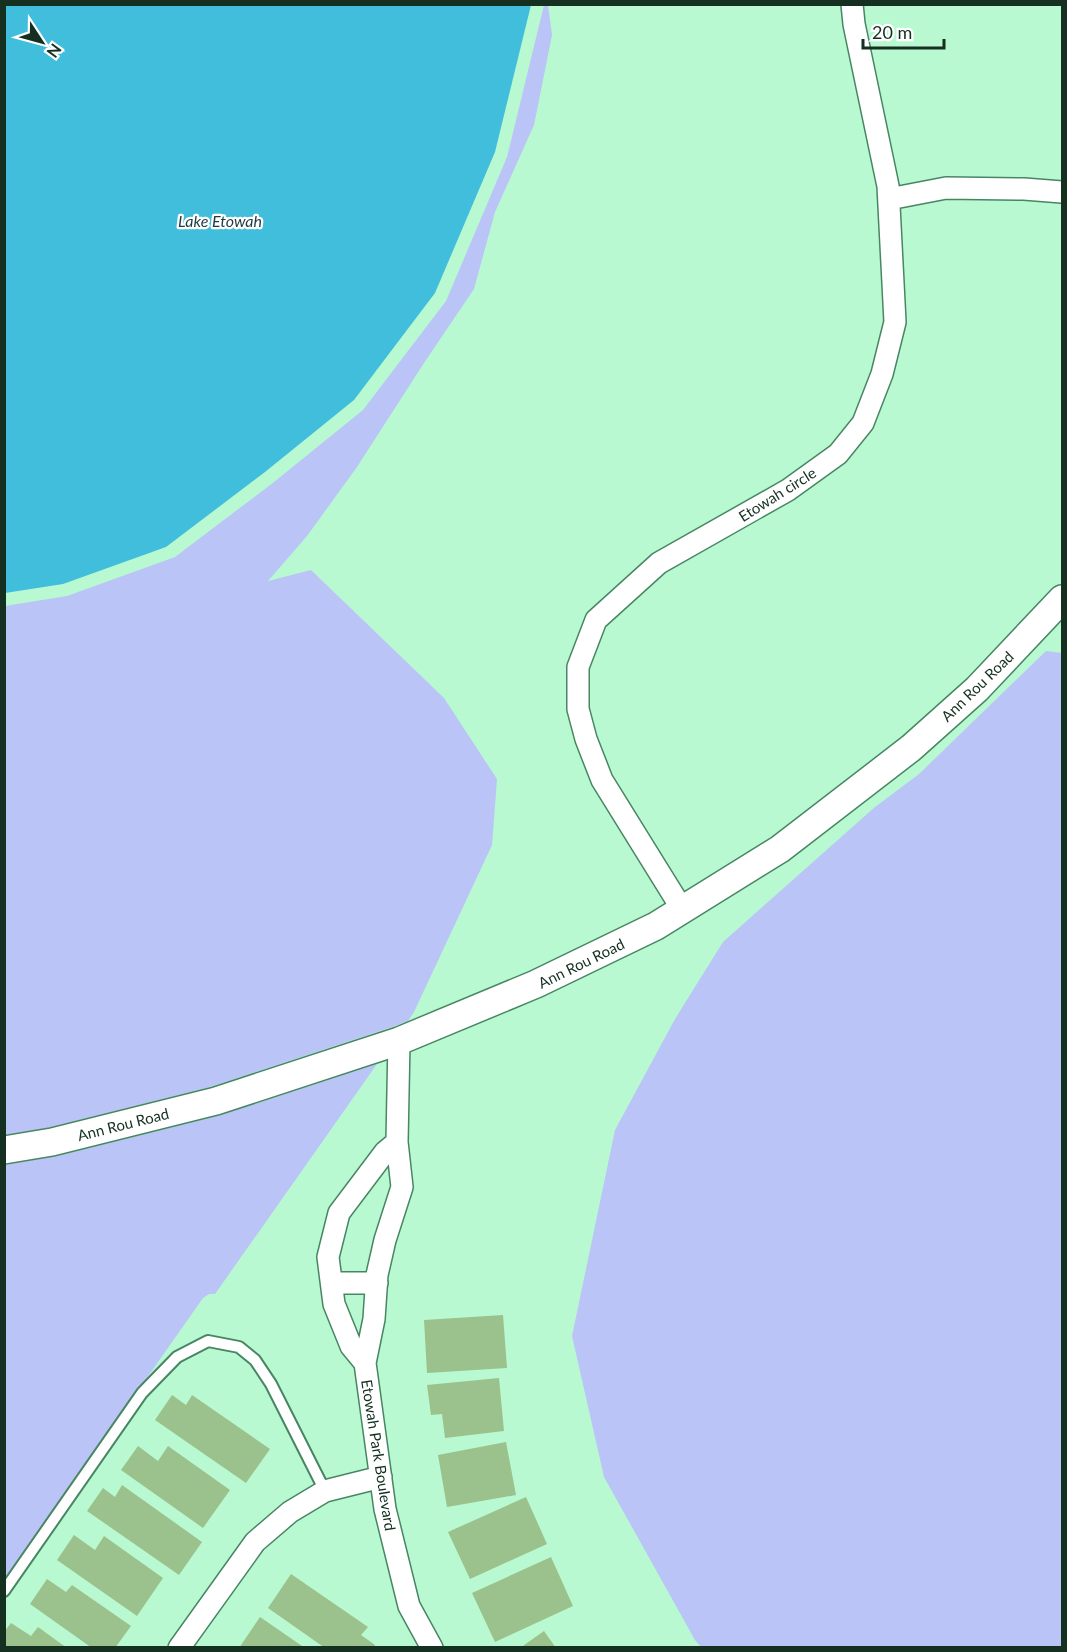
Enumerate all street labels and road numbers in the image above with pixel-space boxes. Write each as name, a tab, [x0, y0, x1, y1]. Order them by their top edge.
street label: Etowah circle	[735, 463, 819, 525]
street label: Ann Rou Road	[937, 647, 1017, 725]
street label: Ann Rou Road	[535, 934, 627, 992]
street label: Ann Rou Road	[75, 1104, 171, 1144]
street label: Etowah Park Boulevard	[358, 1378, 400, 1532]

